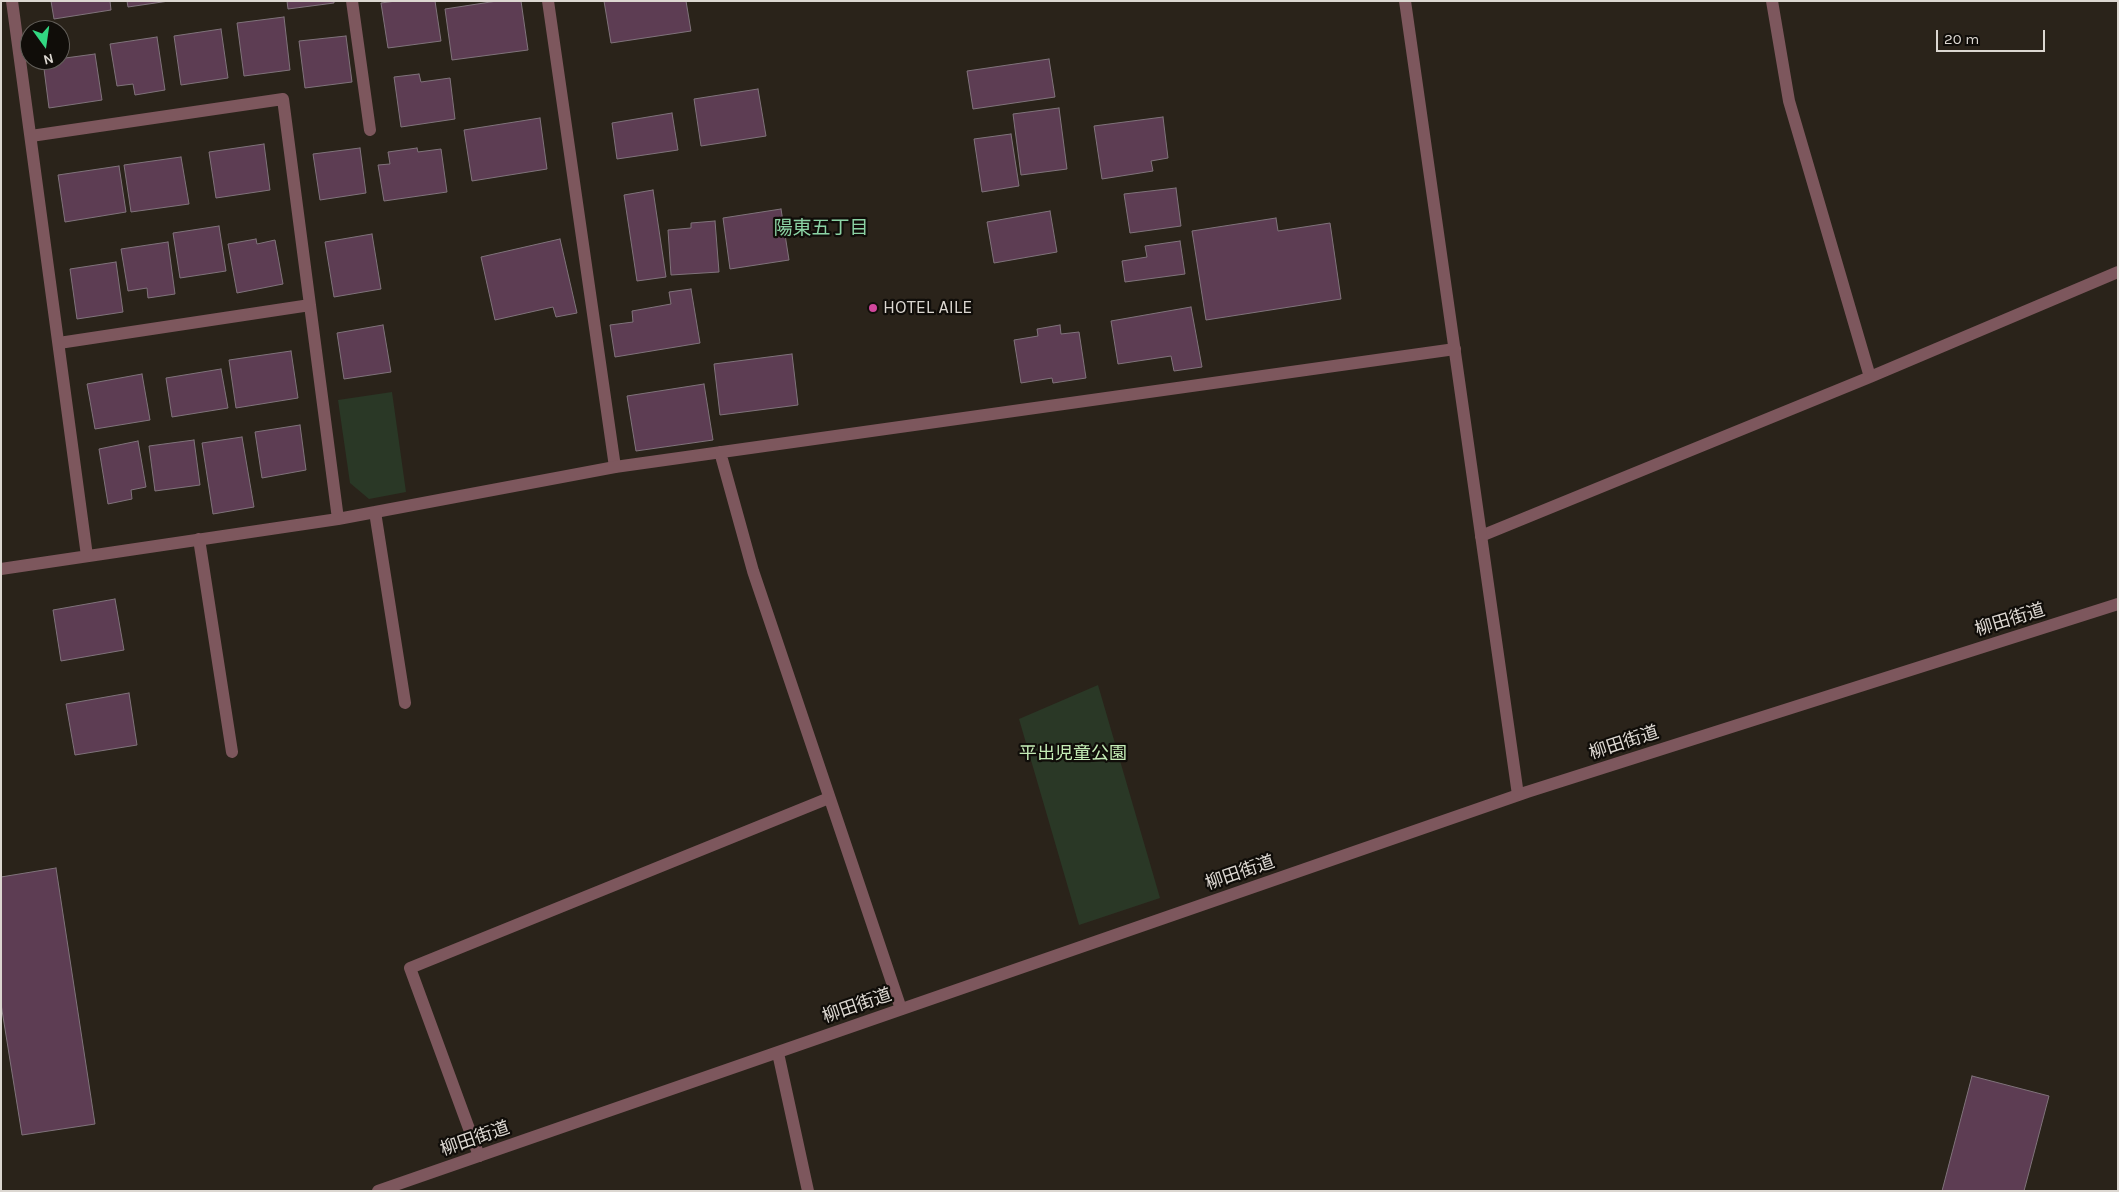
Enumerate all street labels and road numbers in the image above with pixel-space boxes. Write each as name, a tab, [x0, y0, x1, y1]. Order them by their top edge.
street label: 柳田街道	[1972, 599, 2048, 641]
street label: 柳田街道	[1586, 722, 1662, 764]
street label: 柳田街道	[1202, 851, 1278, 895]
street label: 柳田街道	[819, 984, 895, 1028]
street label: 柳田街道	[437, 1117, 513, 1161]

